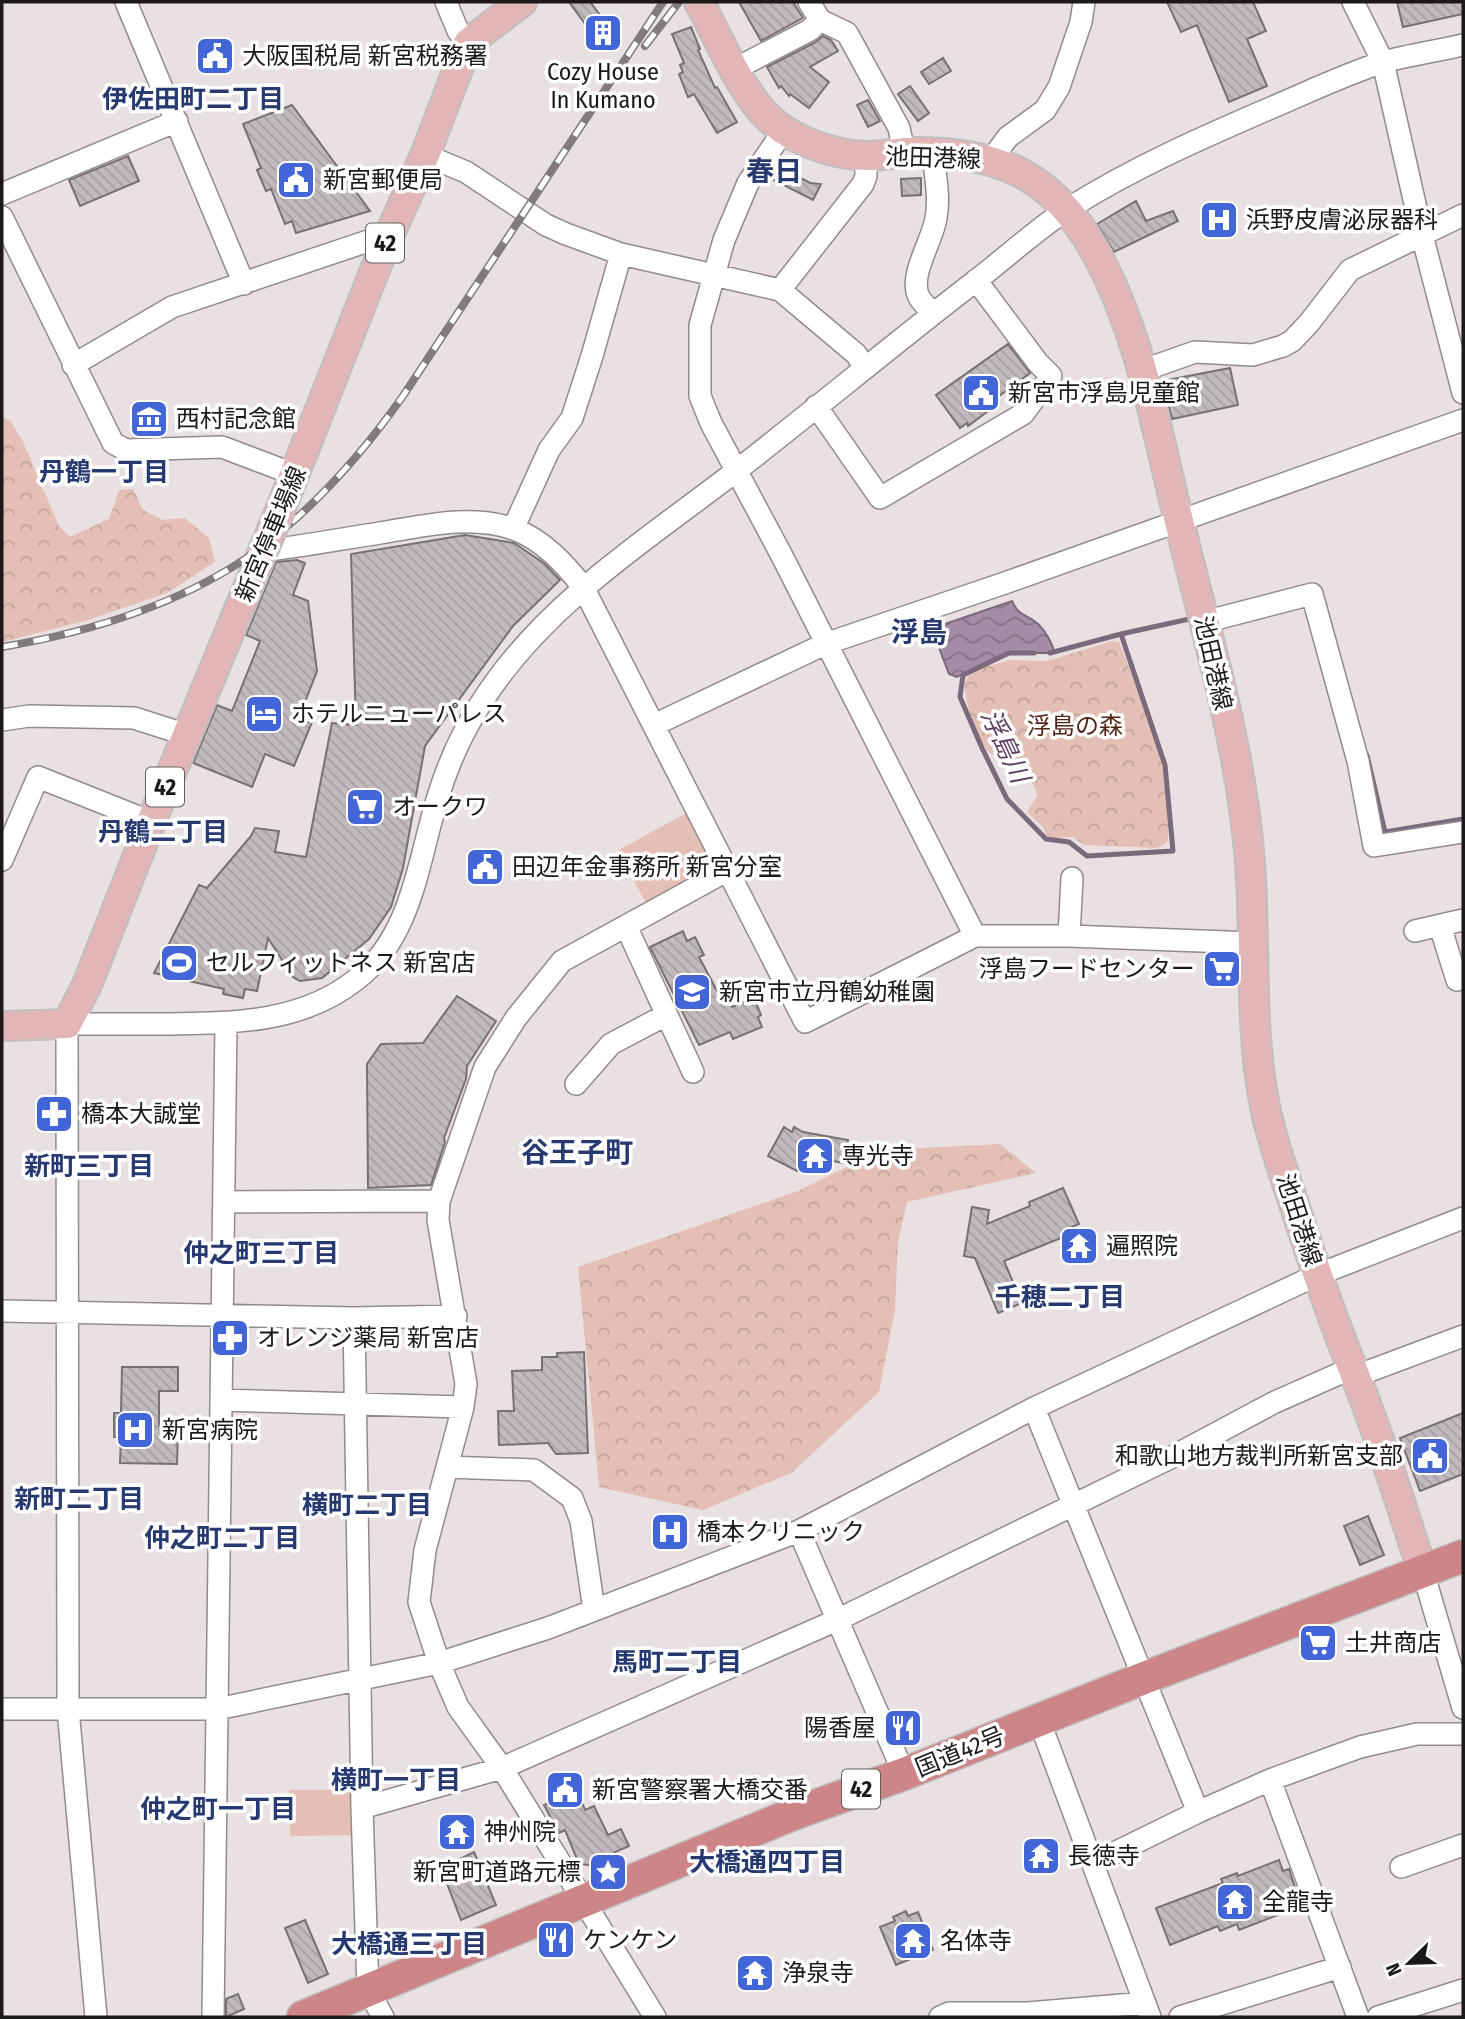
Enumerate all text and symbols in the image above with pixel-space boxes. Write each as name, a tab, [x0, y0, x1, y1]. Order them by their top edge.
building icon: Cozy House In Kumano	[582, 12, 624, 54]
public building icon: 大阪国税局 新宮税務署	[194, 35, 236, 77]
place label: 大阪国税局 新宮税務署	[242, 42, 488, 70]
place label: Cozy House In Kumano	[547, 58, 659, 114]
district label: 伊佐田町二丁目	[102, 84, 284, 115]
street label: 池田港線	[885, 142, 981, 174]
district label: 春日	[746, 155, 802, 188]
public building icon: 新宮郵便局	[275, 159, 317, 201]
place label: 新宮郵便局	[323, 166, 443, 194]
hospital icon: 浜野皮膚泌尿器科	[1198, 199, 1240, 241]
place label: 浜野皮膚泌尿器科	[1246, 206, 1438, 234]
road number: 42	[366, 224, 404, 262]
public building icon: 新宮市浮島児童館	[960, 372, 1002, 414]
place label: 新宮市浮島児童館	[1008, 379, 1200, 407]
museum icon: 西村記念館	[128, 398, 170, 440]
place label: 西村記念館	[176, 405, 296, 433]
district label: 丹鶴一丁目	[39, 457, 169, 488]
street label: 新宮停車場線	[230, 462, 312, 606]
street label: 池田港線	[1189, 613, 1237, 713]
district label: 浮島	[891, 616, 947, 649]
hotel icon: ホテルニューパレス	[243, 693, 285, 735]
place label: ホテルニューパレス	[291, 700, 507, 728]
water label: 浮島川	[974, 704, 1037, 791]
park label: 浮島の森	[1027, 712, 1123, 740]
road number: 42	[146, 768, 184, 806]
supermarket icon: オークワ	[344, 786, 386, 828]
place label: オークワ	[392, 793, 488, 821]
district label: 丹鶴二丁目	[98, 817, 228, 848]
public building icon: 田辺年金事務所 新宮分室	[464, 846, 506, 888]
place label: 田辺年金事務所 新宮分室	[512, 853, 782, 881]
sports icon: セルフィットネス 新宮店	[158, 942, 200, 984]
supermarket icon: 浮島フードセンター	[1201, 948, 1243, 990]
place label: セルフィットネス 新宮店	[206, 949, 475, 977]
place label: 浮島フードセンター	[979, 955, 1195, 983]
school or university icon: 新宮市立丹鶴幼稚園	[671, 971, 713, 1013]
place label: 新宮市立丹鶴幼稚園	[719, 978, 935, 1006]
pharmacy icon: 橋本大誠堂	[33, 1093, 75, 1135]
place label: 橋本大誠堂	[81, 1100, 201, 1128]
temple icon: 専光寺	[794, 1135, 836, 1177]
district label: 谷王子町	[521, 1136, 633, 1169]
place label: 専光寺	[842, 1142, 914, 1170]
district label: 新町三丁目	[24, 1151, 154, 1182]
street label: 池田港線	[1271, 1170, 1327, 1270]
temple icon: 遍照院	[1058, 1225, 1100, 1267]
place label: 遍照院	[1106, 1232, 1178, 1260]
district label: 仲之町三丁目	[183, 1238, 339, 1269]
district label: 千穂二丁目	[995, 1282, 1125, 1313]
pharmacy icon: オレンジ薬局 新宮店	[209, 1317, 251, 1359]
place label: オレンジ薬局 新宮店	[257, 1324, 479, 1352]
hospital icon: 新宮病院	[114, 1409, 156, 1451]
place label: 新宮病院	[162, 1416, 258, 1444]
public building icon: 和歌山地方裁判所新宮支部	[1409, 1435, 1451, 1477]
place label: 和歌山地方裁判所新宮支部	[1115, 1442, 1403, 1470]
district label: 新町二丁目	[14, 1484, 144, 1515]
district label: 横町二丁目	[302, 1490, 432, 1521]
hospital icon: 橋本クリニック	[649, 1511, 691, 1553]
place label: 橋本クリニック	[697, 1518, 865, 1546]
district label: 仲之町二丁目	[144, 1523, 300, 1554]
supermarket icon: 土井商店	[1297, 1622, 1339, 1664]
place label: 土井商店	[1345, 1629, 1441, 1657]
district label: 馬町二丁目	[612, 1647, 742, 1678]
restaurant icon: 陽香屋	[882, 1707, 924, 1749]
place label: 陽香屋	[804, 1714, 876, 1742]
street label: 国道42号	[911, 1721, 1009, 1783]
district label: 横町一丁目	[331, 1765, 461, 1796]
public building icon: 新宮警察署大橋交番	[544, 1769, 586, 1811]
road number: 42	[842, 1770, 880, 1809]
place label: 新宮警察署大橋交番	[592, 1776, 808, 1804]
district label: 仲之町一丁目	[140, 1794, 296, 1825]
temple icon: 神州院	[436, 1811, 478, 1853]
place label: 神州院	[484, 1818, 556, 1846]
temple icon: 長徳寺	[1020, 1835, 1062, 1877]
place label: 長徳寺	[1068, 1842, 1140, 1870]
district label: 大橋通四丁目	[689, 1847, 845, 1878]
place icon: 新宮町道路元標	[587, 1851, 629, 1893]
place label: 新宮町道路元標	[413, 1858, 581, 1886]
temple icon: 全龍寺	[1214, 1881, 1256, 1923]
place label: 全龍寺	[1262, 1888, 1334, 1916]
restaurant icon: ケンケン	[535, 1919, 577, 1961]
temple icon: 名体寺	[892, 1920, 934, 1962]
place label: ケンケン	[583, 1926, 678, 1954]
place label: 名体寺	[940, 1927, 1012, 1955]
north arrow	[1374, 1928, 1444, 1998]
district label: 大橋通三丁目	[331, 1929, 487, 1960]
temple icon: 浄泉寺	[734, 1952, 776, 1994]
place label: 浄泉寺	[782, 1959, 854, 1987]
text: N	[1381, 1960, 1407, 1979]

